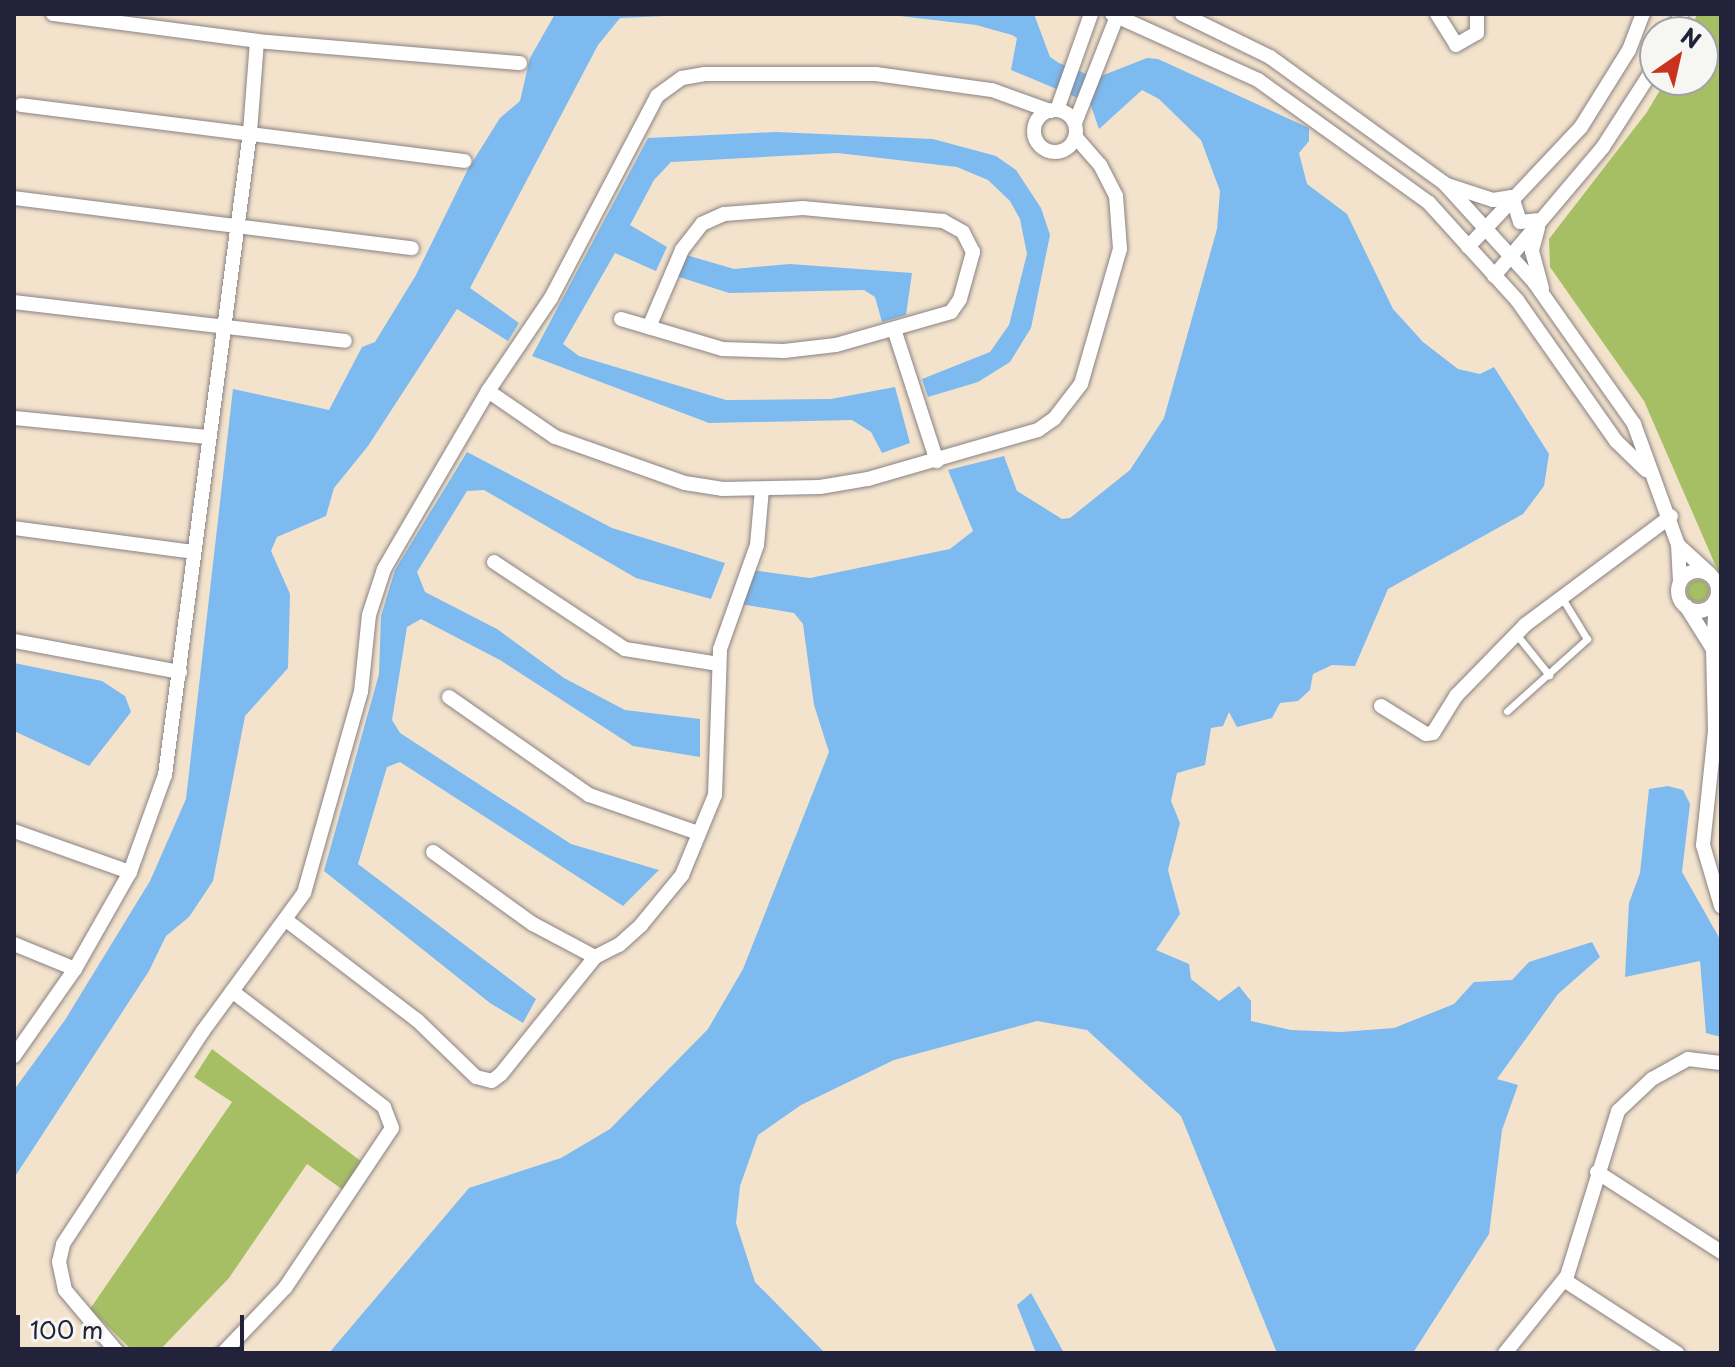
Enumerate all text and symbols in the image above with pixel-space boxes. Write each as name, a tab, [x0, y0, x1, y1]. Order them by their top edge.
north arrow	[1639, 16, 1719, 96]
text: N	[1675, 19, 1708, 56]
scale bar	[20, 1299, 248, 1349]
text: 100 m	[30, 1311, 103, 1347]

